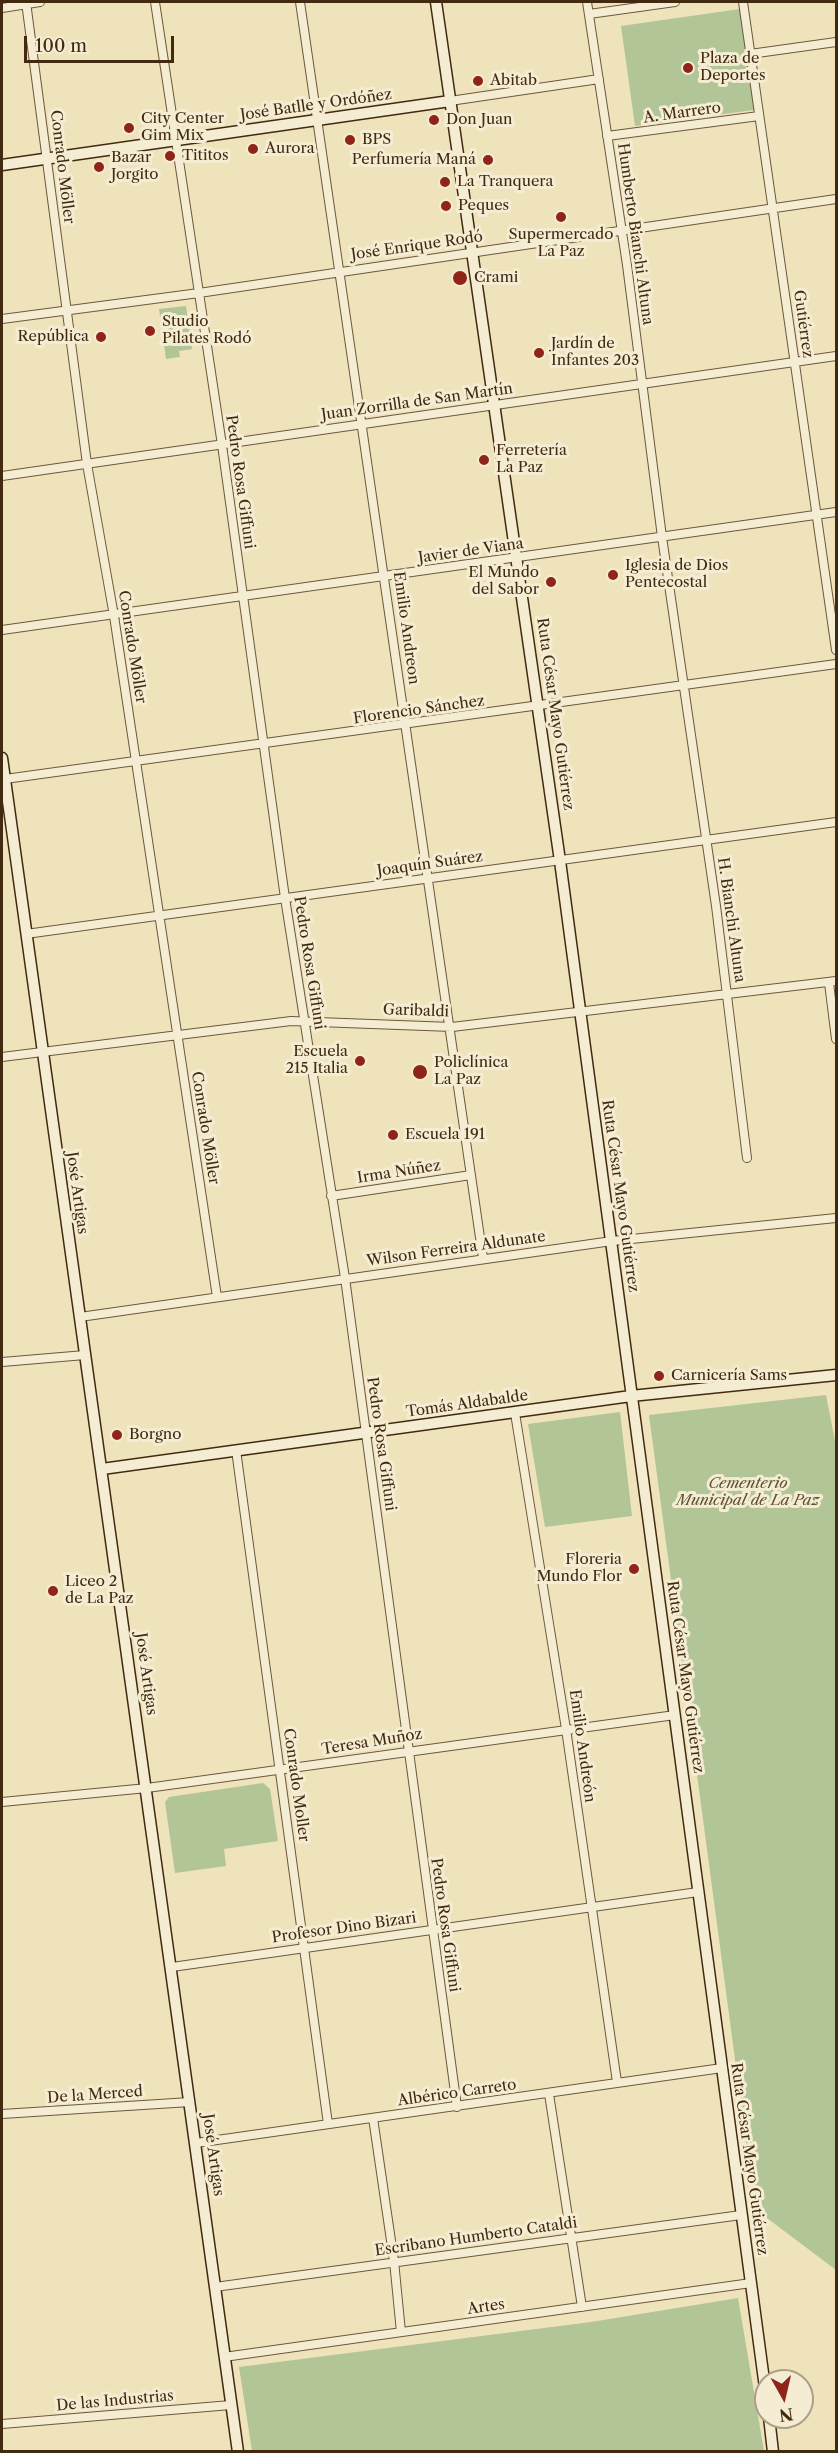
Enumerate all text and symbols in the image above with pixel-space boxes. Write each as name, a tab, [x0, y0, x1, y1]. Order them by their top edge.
scale bar	[27, 24, 177, 62]
text: 100 m	[35, 35, 87, 57]
place label: Plaza de Deportes	[700, 50, 766, 85]
marker: Plaza de Deportes	[681, 61, 695, 75]
place label: Abitab	[490, 72, 537, 90]
marker: Abitab	[471, 74, 485, 88]
street label: José Batlle y Ordóñez	[239, 85, 393, 125]
street label: A. Marrero	[642, 99, 722, 127]
street label: Conrado Möller	[46, 109, 78, 225]
place label: City Center Gim Mix	[141, 110, 224, 145]
place label: Don Juan	[446, 111, 512, 129]
marker: Don Juan	[427, 113, 441, 127]
marker: City Center Gim Mix	[122, 121, 136, 135]
place label: BPS	[362, 131, 391, 149]
marker: BPS	[343, 133, 357, 147]
place label: Aurora	[265, 140, 315, 158]
marker: Aurora	[246, 142, 260, 156]
street label: Humberto Bianchi Altuna	[613, 142, 657, 326]
place label: Tititos	[182, 147, 228, 165]
place label: Bazar Jorgito	[111, 149, 159, 184]
marker: Tititos	[163, 149, 177, 163]
place label: Perfumería Maná	[352, 151, 476, 169]
marker: Perfumería Maná	[481, 153, 495, 167]
marker: Bazar Jorgito	[92, 160, 106, 174]
place label: La Tranquera	[457, 173, 553, 191]
marker: La Tranquera	[438, 175, 452, 189]
place label: Peques	[458, 197, 509, 215]
marker: Peques	[439, 199, 453, 213]
marker: Supermercado La Paz	[554, 210, 568, 224]
place label: Supermercado La Paz	[509, 226, 613, 261]
street label: José Enrique Rodó	[350, 228, 484, 264]
marker: Crami	[451, 269, 469, 287]
place label: Crami	[474, 269, 518, 287]
street label: Gutiérrez	[789, 289, 817, 359]
place label: Studio Pilates Rodó	[162, 313, 251, 348]
marker: Studio Pilates Rodó	[143, 324, 157, 338]
place label: República	[18, 328, 89, 346]
marker: República	[94, 330, 108, 344]
place label: Jardín de Infantes 203	[551, 335, 639, 370]
marker: Jardín de Infantes 203	[532, 346, 546, 360]
street label: Juan Zorrilla de San Martín	[320, 380, 514, 424]
street label: Pedro Rosa Giffuni	[222, 414, 258, 550]
place label: Ferretería La Paz	[496, 442, 567, 477]
marker: Ferretería La Paz	[477, 453, 491, 467]
street label: Javier de Viana	[417, 535, 525, 567]
place label: Iglesia de Dios Pentecostal	[625, 557, 728, 592]
place label: El Mundo del Sabor	[468, 564, 539, 599]
marker: Iglesia de Dios Pentecostal	[606, 568, 620, 582]
street label: Emilio Andreon	[389, 570, 423, 686]
marker: El Mundo del Sabor	[544, 575, 558, 589]
street label: Conrado Möller	[114, 589, 150, 705]
street label: Ruta César Mayo Gutiérrez	[533, 617, 577, 811]
street label: Florencio Sánchez	[352, 692, 486, 728]
street label: Joaquín Suárez	[376, 848, 484, 880]
street label: H. Bianchi Altuna	[713, 856, 749, 984]
street label: Pedro Rosa Giffuni	[290, 895, 328, 1031]
street label: Garibaldi	[383, 1001, 449, 1021]
place label: Escuela 215 Italia	[285, 1043, 348, 1078]
marker: Escuela 215 Italia	[353, 1054, 367, 1068]
place label: Policlínica La Paz	[434, 1054, 508, 1089]
marker: Policlínica La Paz	[411, 1063, 429, 1081]
street label: Conrado Möller	[187, 1070, 223, 1186]
street label: Ruta César Mayo Gutiérrez	[598, 1099, 642, 1293]
place label: Escuela 191	[405, 1126, 485, 1144]
marker: Escuela 191	[386, 1128, 400, 1142]
street label: José Artigas	[62, 1151, 92, 1235]
street label: Irma Núñez	[356, 1157, 442, 1187]
street label: Wilson Ferreira Aldunate	[365, 1228, 547, 1270]
place label: Carnicería Sams	[671, 1367, 787, 1385]
marker: Carnicería Sams	[652, 1369, 666, 1383]
street label: Pedro Rosa Giffuni	[363, 1376, 399, 1512]
street label: Tomás Aldabalde	[405, 1387, 529, 1421]
place label: Borgno	[129, 1426, 181, 1444]
marker: Borgno	[110, 1428, 124, 1442]
park label: Cementerio Municipal de La Paz	[676, 1475, 820, 1510]
place label: Floreria Mundo Flor	[536, 1551, 622, 1586]
marker: Floreria Mundo Flor	[627, 1562, 641, 1576]
place label: Liceo 2 de La Paz	[65, 1573, 134, 1608]
street label: Ruta César Mayo Gutiérrez	[663, 1580, 707, 1774]
marker: Liceo 2 de La Paz	[46, 1584, 60, 1598]
street label: José Artigas	[131, 1632, 161, 1716]
street label: Emilio Andreón	[565, 1688, 599, 1804]
street label: Teresa Muñoz	[320, 1725, 424, 1759]
street label: Conrado Moller	[279, 1727, 313, 1843]
street label: Pedro Rosa Giffuni	[427, 1857, 463, 1993]
street label: Profesor Dino Bizari	[271, 1909, 417, 1947]
street label: Ruta César Mayo Gutiérrez	[727, 2062, 771, 2256]
street label: Albérico Carreto	[396, 2076, 518, 2110]
street label: De la Merced	[47, 2083, 143, 2107]
street label: José Artigas	[198, 2113, 228, 2197]
street label: Escribano Humberto Cataldi	[374, 2214, 578, 2260]
street label: Artes	[466, 2295, 506, 2319]
north arrow	[754, 2369, 814, 2429]
street label: De las Industrias	[55, 2387, 175, 2415]
text: N	[778, 2404, 795, 2426]

